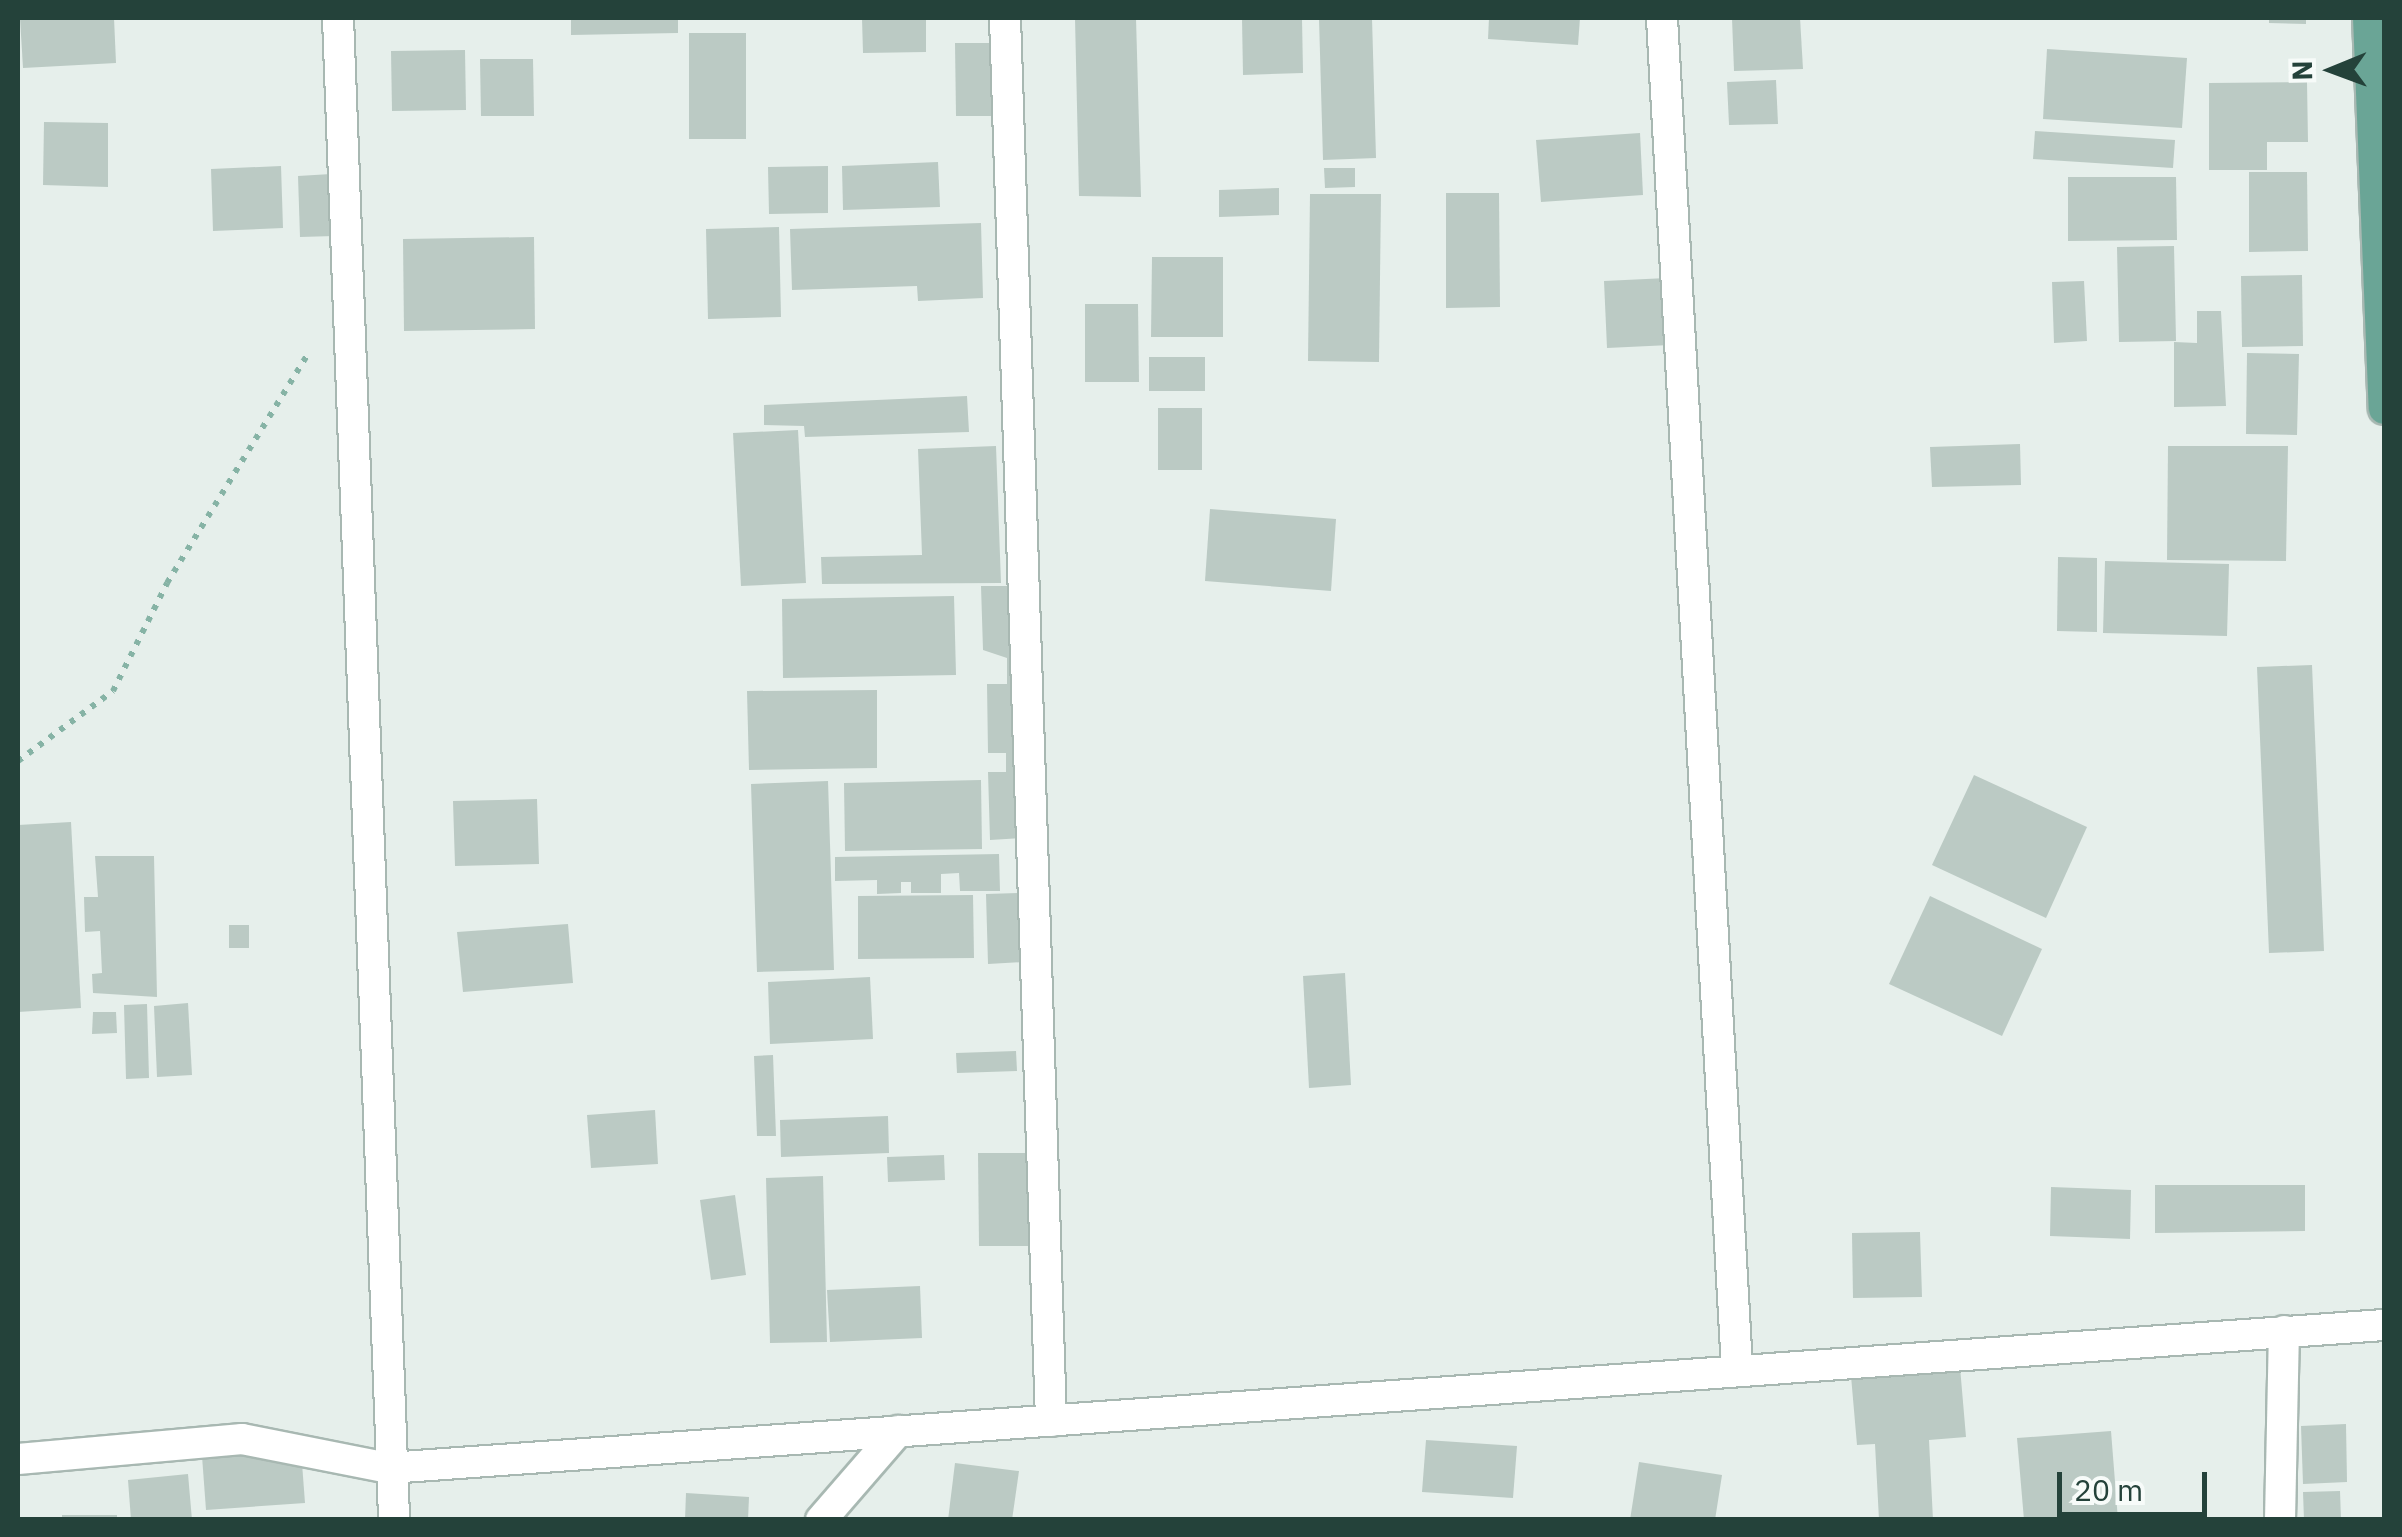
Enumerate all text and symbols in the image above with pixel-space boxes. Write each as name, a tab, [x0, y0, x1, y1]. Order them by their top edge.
north arrow	[2282, 20, 2382, 120]
text: N	[2283, 60, 2320, 81]
scale bar	[2062, 1452, 2212, 1514]
text: 20 m	[2074, 1470, 2143, 1509]

